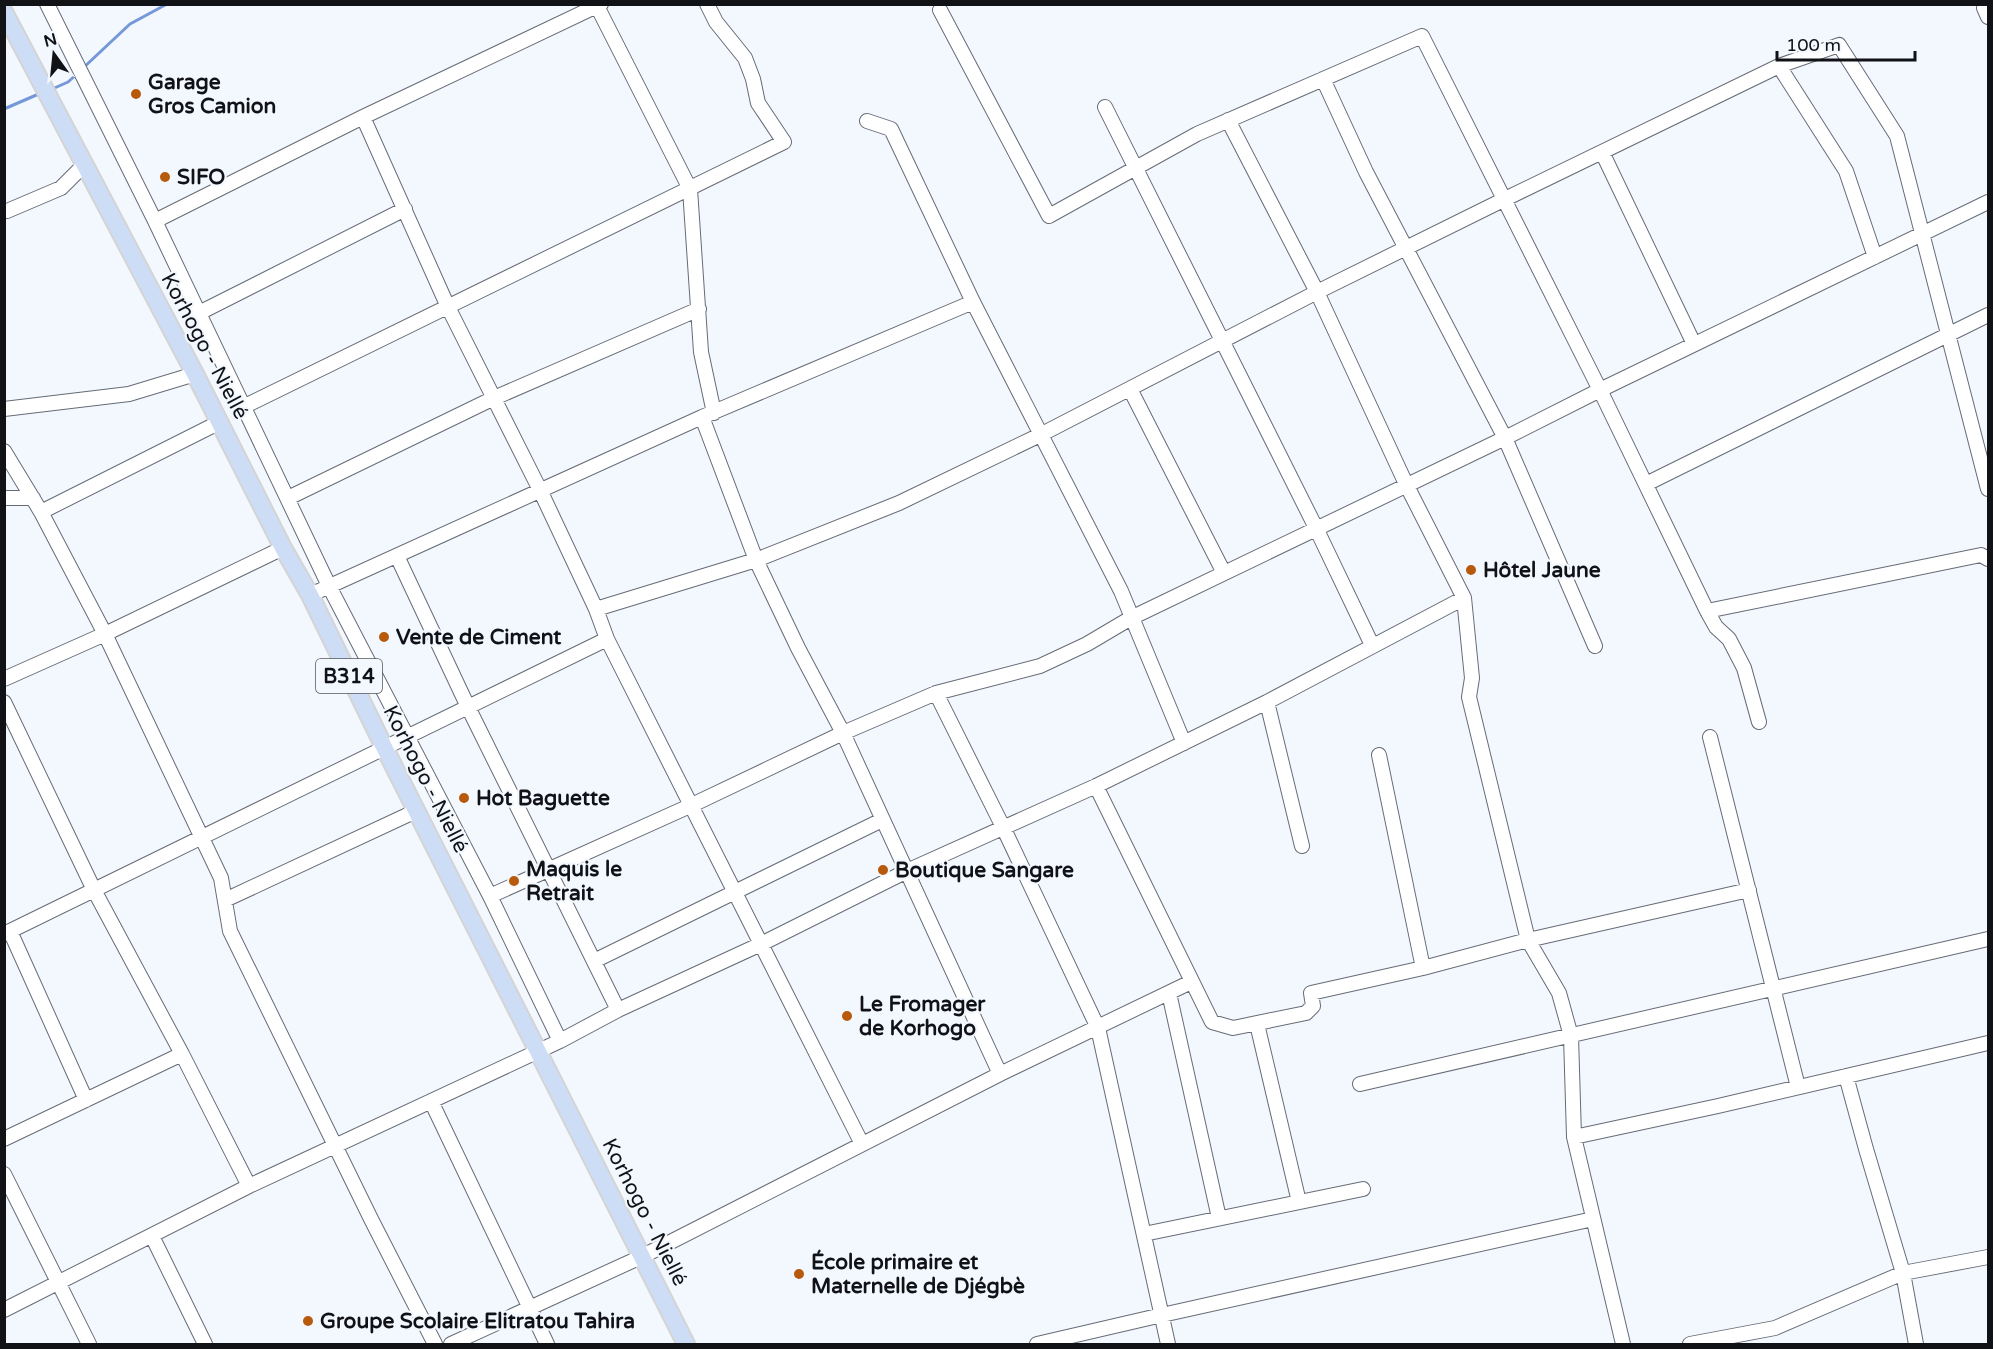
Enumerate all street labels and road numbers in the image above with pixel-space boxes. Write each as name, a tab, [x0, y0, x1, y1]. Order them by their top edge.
street label: Korhogo - Niellé	[155, 269, 254, 424]
road number: B314	[316, 659, 382, 693]
street label: Korhogo - Niellé	[378, 701, 474, 857]
street label: Korhogo - Niellé	[597, 1134, 693, 1290]

